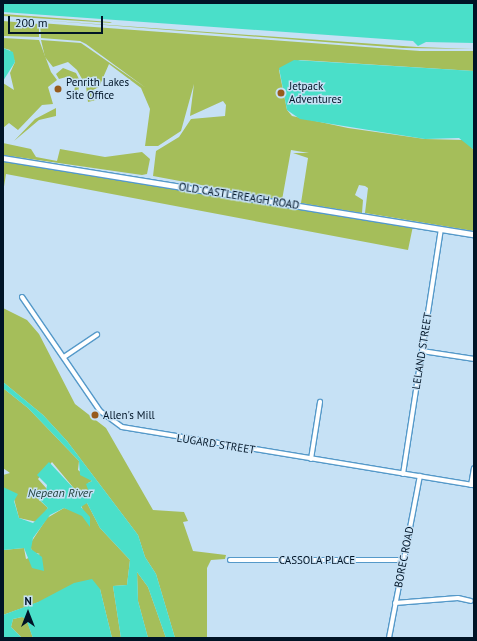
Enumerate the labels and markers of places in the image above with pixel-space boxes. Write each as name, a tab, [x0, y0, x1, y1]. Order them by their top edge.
place label: Penrith Lakes Site Office	[66, 76, 129, 102]
place label: Jetpack Adventures	[289, 80, 342, 106]
marker: Penrith Lakes Site Office	[53, 84, 63, 94]
marker: Jetpack Adventures	[276, 88, 286, 98]
place label: Allen's Mill	[103, 408, 155, 422]
marker: Allen's Mill	[90, 410, 100, 420]

